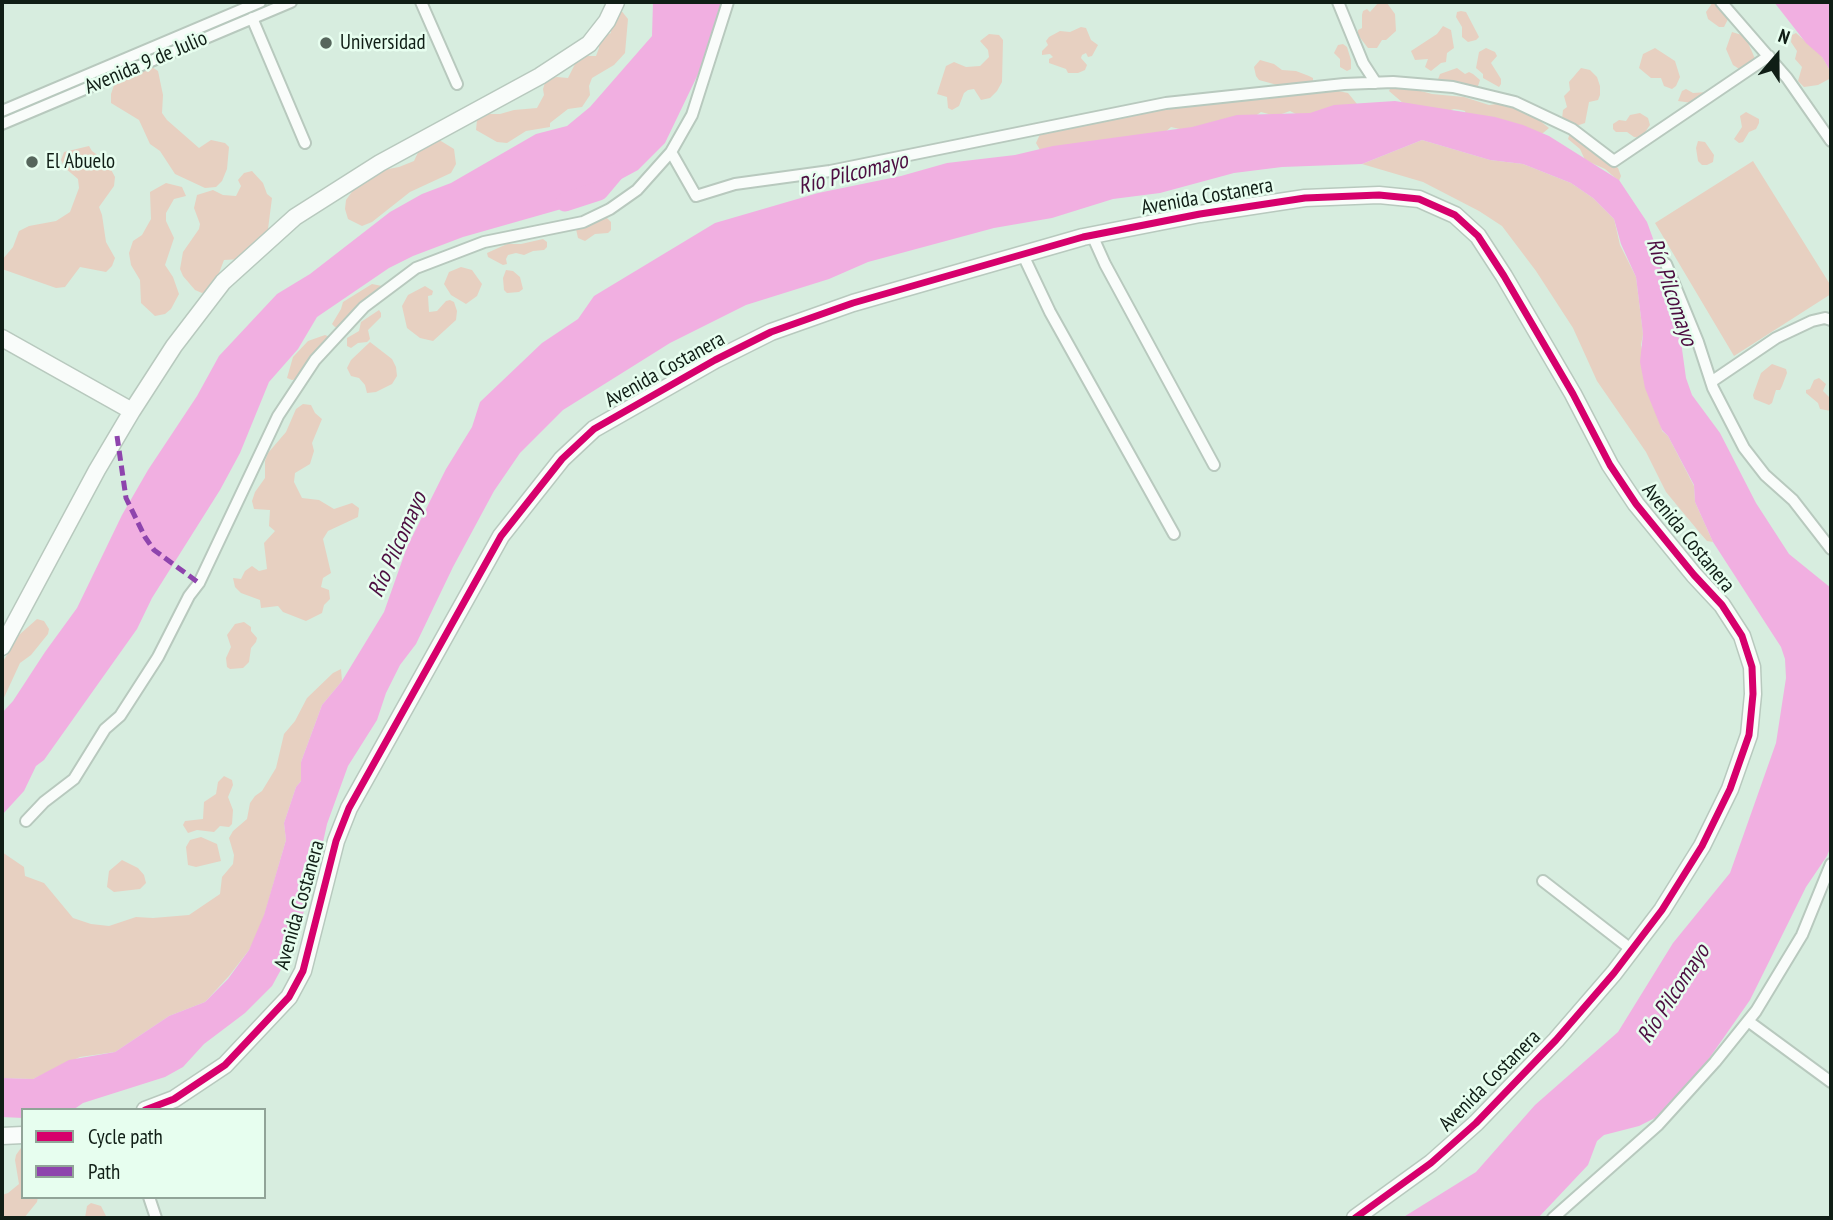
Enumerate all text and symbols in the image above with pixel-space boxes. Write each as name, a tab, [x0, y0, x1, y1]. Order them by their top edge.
north arrow	[1742, 21, 1812, 91]
text: N	[1775, 23, 1793, 49]
street label: Avenida 9 de Julio	[81, 26, 211, 100]
place label: Universidad	[340, 30, 426, 56]
marker: Universidad	[318, 35, 334, 51]
water label: Río Pilcomayo	[795, 147, 911, 201]
place label: El Abuelo	[46, 149, 115, 175]
marker: El Abuelo	[24, 154, 40, 170]
street label: Avenida Costanera	[1139, 173, 1275, 221]
water label: Río Pilcomayo	[1640, 235, 1702, 349]
street label: Avenida Costanera	[601, 327, 729, 413]
street label: Avenida Costanera	[1636, 478, 1740, 598]
water label: Río Pilcomayo	[363, 488, 433, 602]
street label: Avenida Costanera	[270, 837, 330, 973]
water label: Río Pilcomayo	[1632, 939, 1716, 1049]
street label: Avenida Costanera	[1434, 1025, 1546, 1137]
legend	[21, 1108, 266, 1199]
text: Cycle path	[88, 1123, 163, 1150]
text: Path	[88, 1158, 120, 1185]

